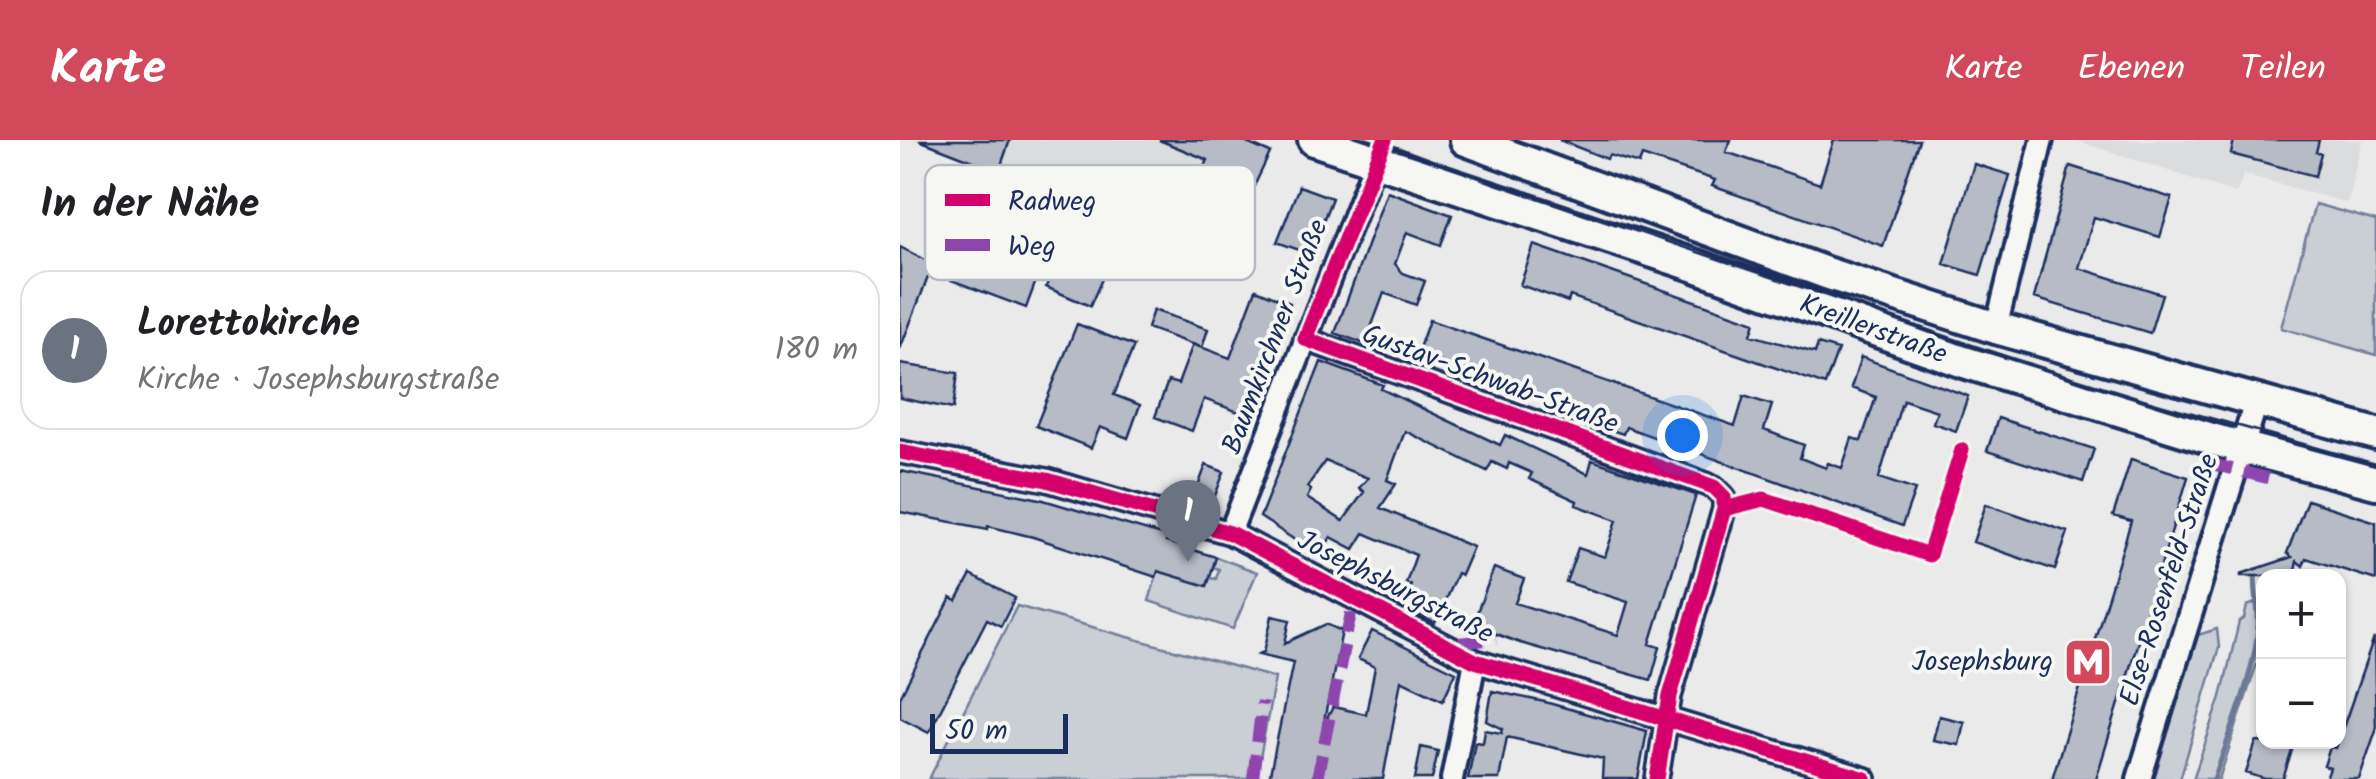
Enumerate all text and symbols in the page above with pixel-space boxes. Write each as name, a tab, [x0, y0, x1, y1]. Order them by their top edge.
text: Karte	[50, 32, 166, 108]
text: Karte	[1945, 42, 2023, 98]
text: Ebenen	[2078, 42, 2185, 98]
text: Teilen	[2240, 42, 2326, 98]
legend	[925, 165, 1255, 280]
text: In der Nähe	[40, 172, 259, 239]
text: Radweg	[1008, 180, 1096, 225]
street label: Baumkirchner Straße	[1210, 213, 1342, 461]
text: Weg	[1008, 225, 1056, 270]
street label: Kreillerstraße	[1793, 282, 1954, 378]
text: Lorettokirche	[137, 295, 360, 355]
street label: Gustav-Schwab-Straße	[1355, 313, 1625, 447]
text: 1	[70, 325, 79, 376]
text: 180 m	[774, 325, 858, 376]
text: Kirche · Josephsburgstraße	[137, 355, 499, 406]
your location	[1657, 410, 1708, 461]
street label: Else-Rosenfeld-Straße	[2108, 448, 2232, 712]
pin: 1	[1156, 480, 1220, 562]
street label: Josephsburgstraße	[1289, 519, 1502, 657]
map controls	[2256, 569, 2346, 749]
button: +	[2256, 569, 2346, 659]
metro station icon: Josephsburg	[2062, 636, 2114, 688]
place label: Josephsburg	[1912, 640, 2053, 685]
button: −	[2256, 659, 2346, 749]
scale bar	[930, 709, 1068, 754]
text: 50 m	[945, 709, 1008, 754]

